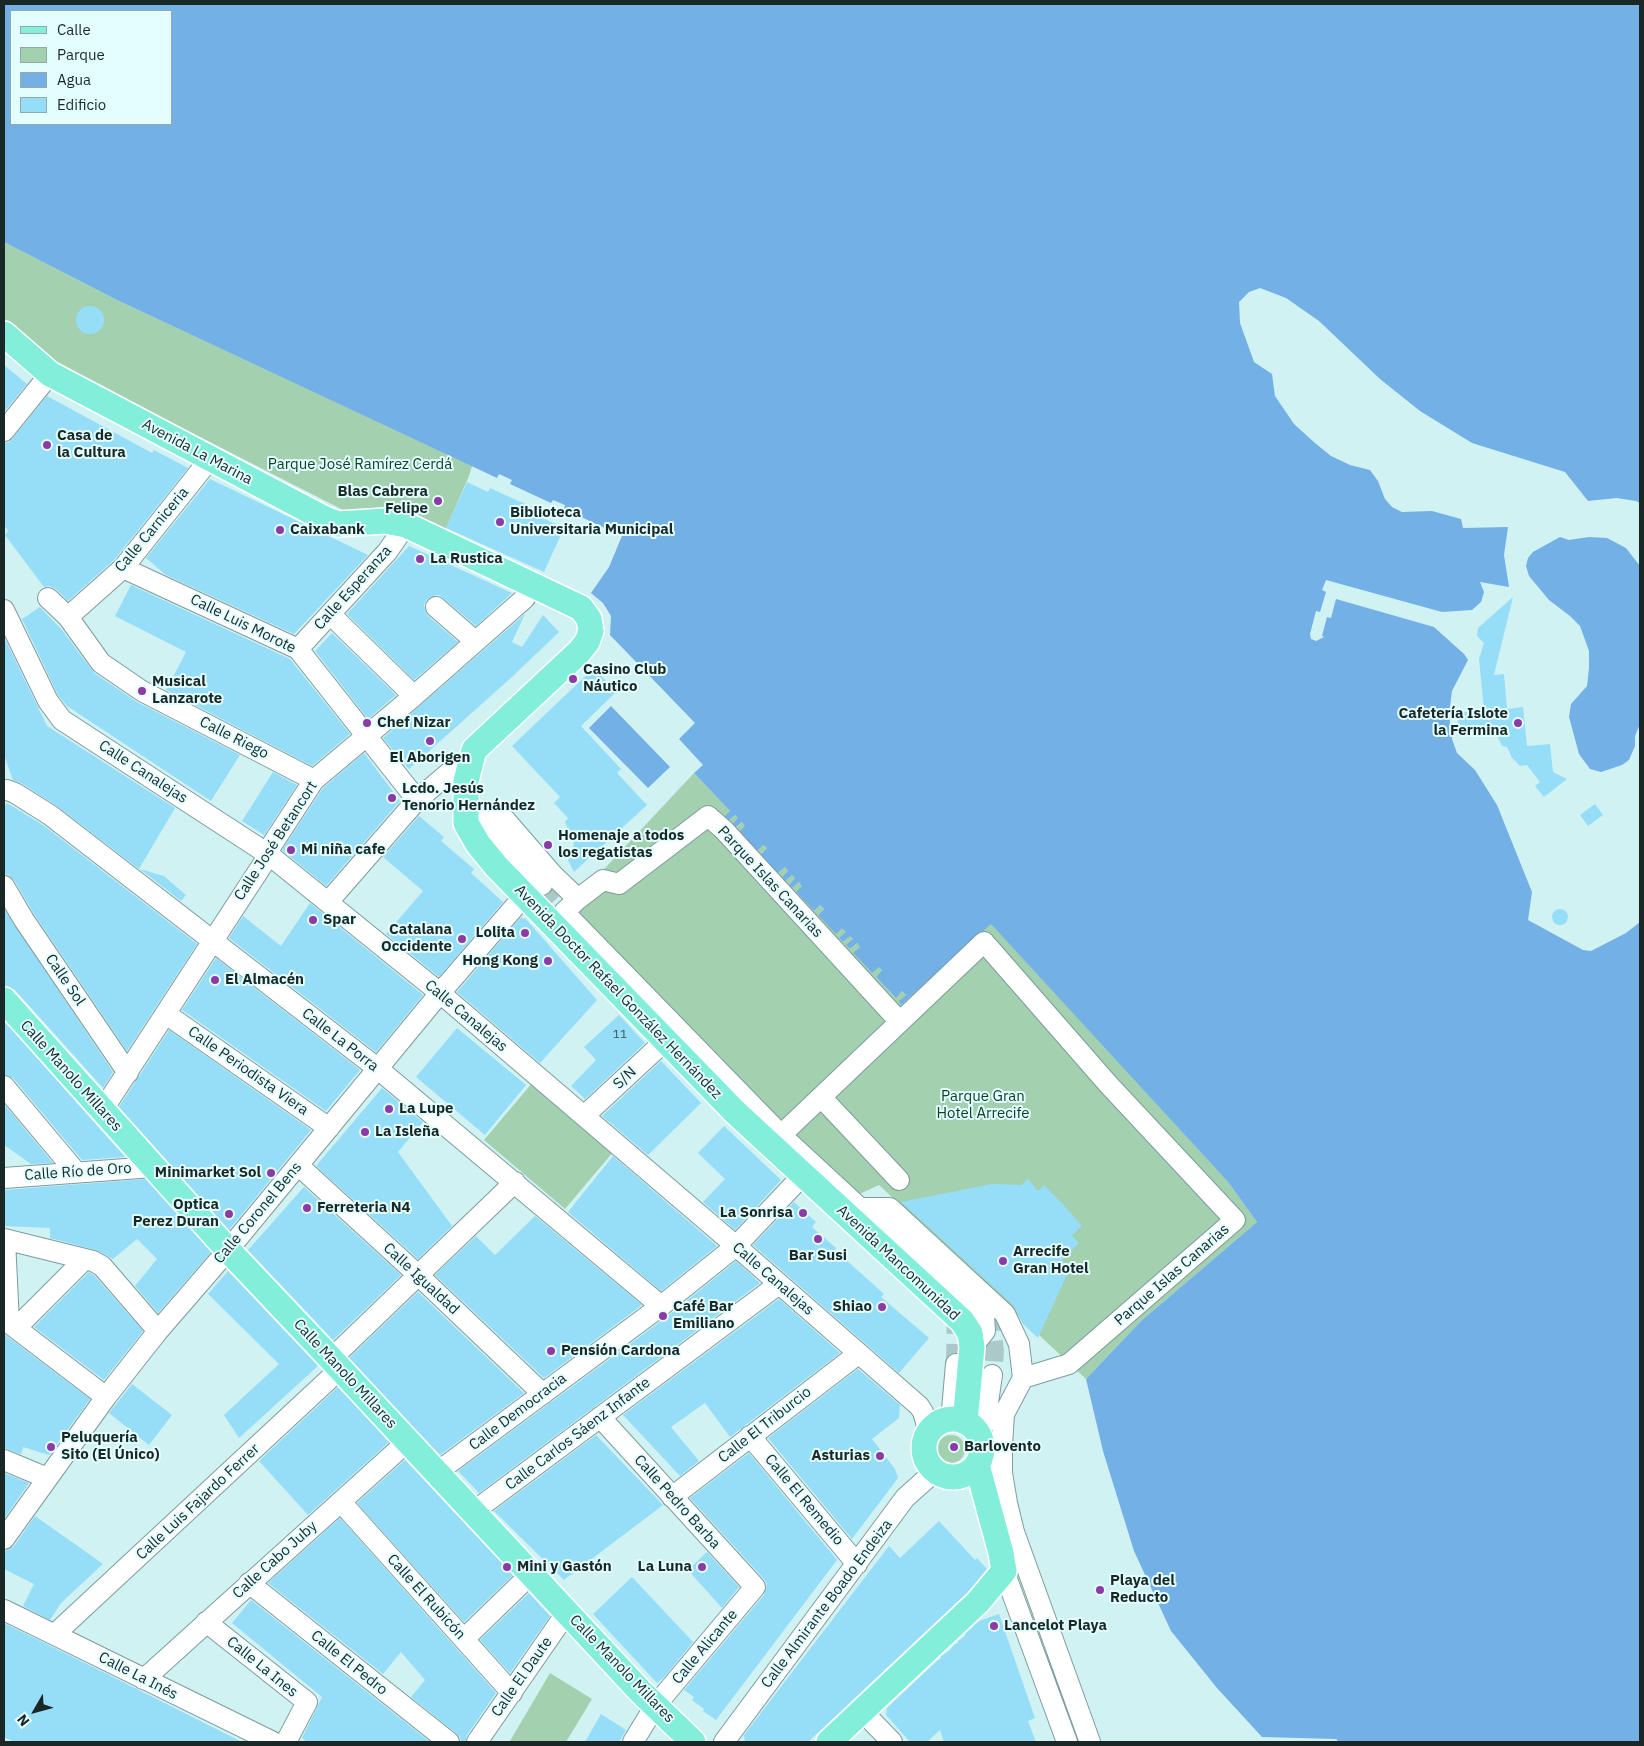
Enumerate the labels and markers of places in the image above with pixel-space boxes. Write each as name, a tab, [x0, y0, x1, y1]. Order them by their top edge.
place label: Casa de la Cultura	[57, 427, 126, 462]
marker: Casa de la Cultura	[41, 439, 53, 451]
place label: Blas Cabrera Felipe	[338, 483, 428, 518]
marker: Blas Cabrera Felipe	[432, 495, 444, 507]
place label: Biblioteca Universitaria Municipal	[510, 504, 673, 539]
marker: Biblioteca Universitaria Municipal	[494, 516, 506, 528]
place label: Caixabank	[290, 521, 365, 539]
marker: Caixabank	[274, 524, 286, 536]
place label: La Rustica	[430, 550, 503, 568]
marker: La Rustica	[414, 553, 426, 565]
place label: Casino Club Náutico	[583, 661, 666, 696]
place label: Musical Lanzarote	[152, 673, 222, 708]
marker: Casino Club Náutico	[567, 673, 579, 685]
marker: Musical Lanzarote	[136, 685, 148, 697]
place label: Cafetería Islote la Fermina	[1398, 705, 1508, 740]
place label: Chef Nizar	[377, 714, 451, 732]
marker: Chef Nizar	[361, 717, 373, 729]
marker: Cafetería Islote la Fermina	[1512, 717, 1524, 729]
marker: El Aborigen	[424, 735, 436, 747]
place label: El Aborigen	[390, 749, 470, 767]
place label: Lcdo. Jesús Tenorio Hernández	[402, 780, 535, 815]
marker: Lcdo. Jesús Tenorio Hernández	[386, 792, 398, 804]
place label: Homenaje a todos los regatistas	[558, 827, 684, 862]
marker: Homenaje a todos los regatistas	[542, 839, 554, 851]
place label: Mi niña cafe	[301, 841, 385, 859]
marker: Mi niña cafe	[285, 844, 297, 856]
place label: Spar	[323, 911, 356, 929]
marker: Spar	[307, 914, 319, 926]
place label: Catalana Occidente	[381, 921, 452, 956]
place label: Lolita	[476, 924, 515, 942]
marker: Lolita	[519, 927, 531, 939]
marker: Catalana Occidente	[456, 933, 468, 945]
place label: Hong Kong	[462, 952, 538, 970]
marker: Hong Kong	[542, 955, 554, 967]
place label: El Almacén	[225, 971, 304, 989]
marker: El Almacén	[209, 974, 221, 986]
place label: La Lupe	[399, 1100, 453, 1118]
marker: La Lupe	[383, 1103, 395, 1115]
place label: La Isleña	[375, 1123, 439, 1141]
marker: La Isleña	[359, 1126, 371, 1138]
place label: Minimarket Sol	[155, 1164, 261, 1182]
marker: Minimarket Sol	[265, 1167, 277, 1179]
place label: Optica Perez Duran	[133, 1196, 219, 1231]
place label: Ferreteria N4	[317, 1199, 411, 1217]
marker: Ferreteria N4	[301, 1202, 313, 1214]
place label: La Sonrisa	[720, 1204, 793, 1222]
marker: La Sonrisa	[797, 1207, 809, 1219]
marker: Optica Perez Duran	[223, 1208, 235, 1220]
marker: Bar Susi	[812, 1233, 824, 1245]
place label: Arrecife Gran Hotel	[1013, 1243, 1089, 1278]
place label: Bar Susi	[789, 1247, 847, 1265]
marker: Arrecife Gran Hotel	[997, 1255, 1009, 1267]
place label: Café Bar Emiliano	[673, 1298, 735, 1333]
place label: Shiao	[832, 1298, 872, 1316]
marker: Shiao	[876, 1301, 888, 1313]
marker: Café Bar Emiliano	[657, 1310, 669, 1322]
place label: Pensión Cardona	[561, 1342, 680, 1360]
marker: Pensión Cardona	[545, 1345, 557, 1357]
place label: Peluquería Sito (El Único)	[61, 1429, 159, 1464]
place label: Barlovento	[964, 1438, 1041, 1456]
marker: Peluquería Sito (El Único)	[45, 1441, 57, 1453]
marker: Barlovento	[948, 1441, 960, 1453]
place label: Asturias	[811, 1447, 870, 1465]
marker: Asturias	[874, 1450, 886, 1462]
place label: Mini y Gastón	[517, 1558, 612, 1576]
place label: La Luna	[638, 1558, 692, 1576]
marker: Mini y Gastón	[501, 1561, 513, 1573]
marker: La Luna	[696, 1561, 708, 1573]
place label: Playa del Reducto	[1110, 1572, 1175, 1607]
marker: Playa del Reducto	[1094, 1584, 1106, 1596]
place label: Lancelot Playa	[1004, 1617, 1107, 1635]
marker: Lancelot Playa	[988, 1620, 1000, 1632]

